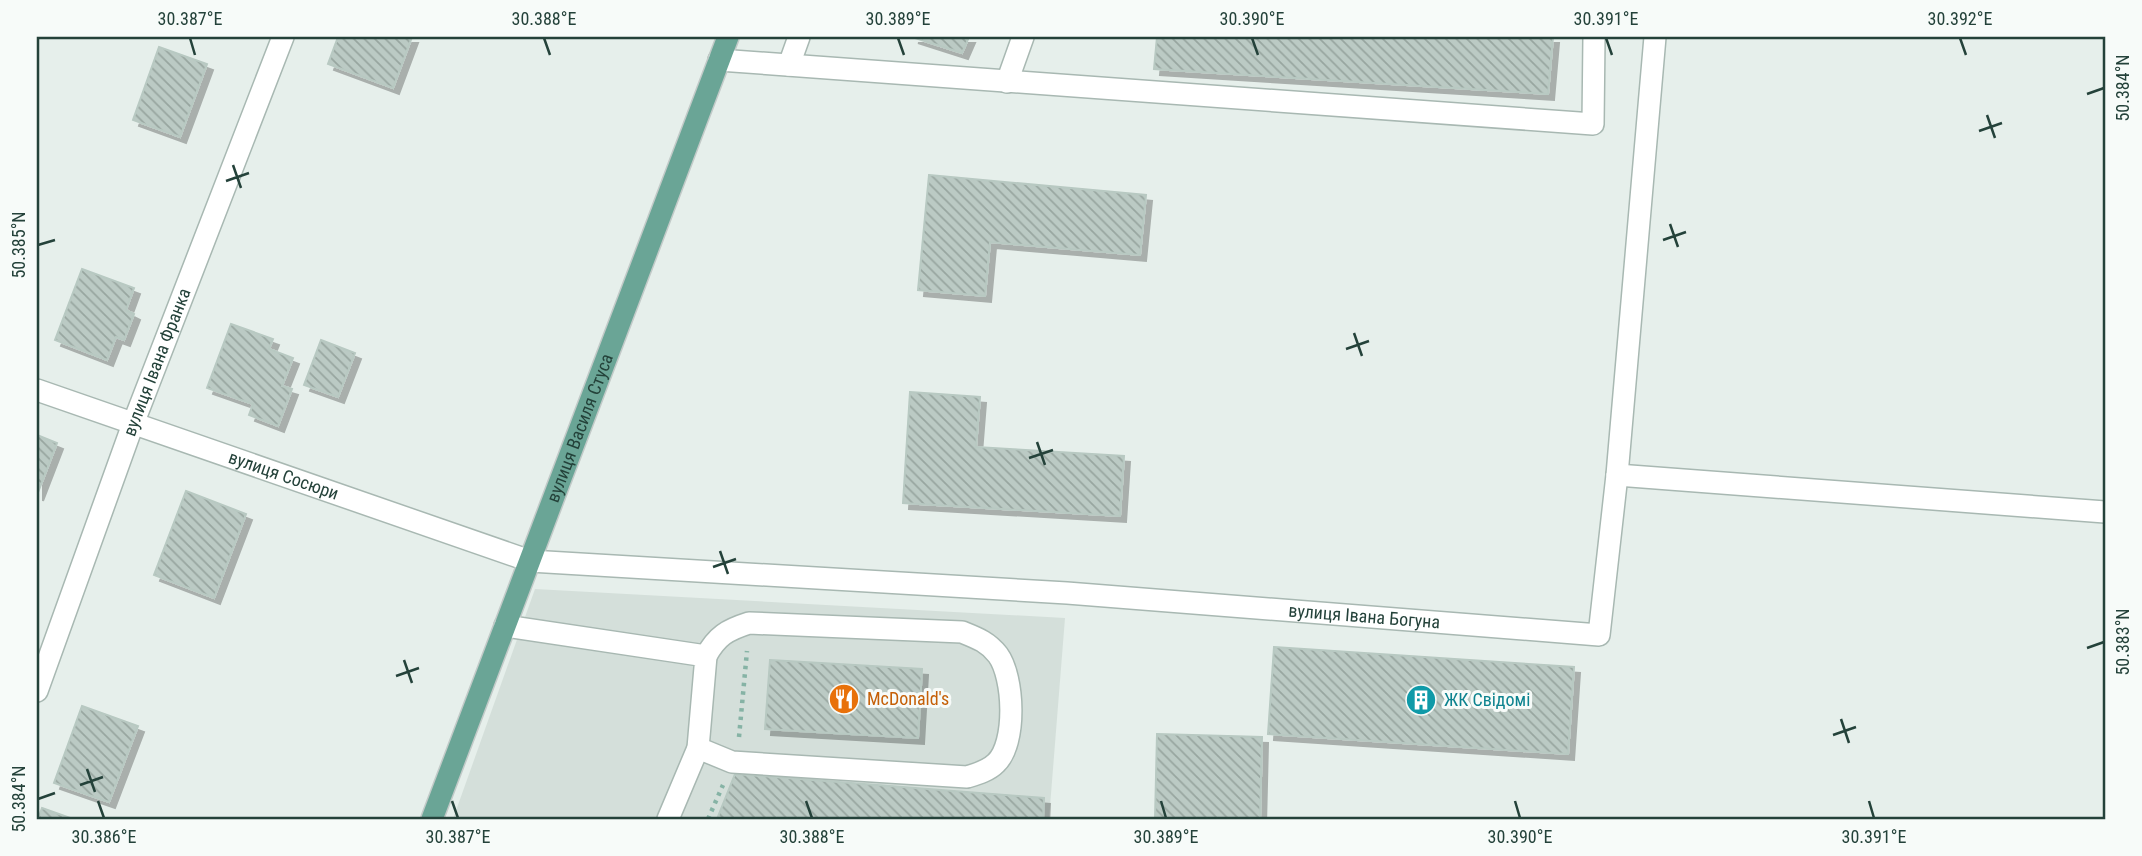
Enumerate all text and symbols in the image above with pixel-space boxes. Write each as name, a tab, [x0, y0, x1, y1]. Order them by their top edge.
text: 30.387°E	[158, 8, 222, 29]
text: 30.388°E	[512, 8, 576, 29]
text: 30.389°E	[866, 8, 930, 29]
text: 30.390°E	[1220, 8, 1284, 29]
text: 30.391°E	[1574, 8, 1638, 29]
text: 30.392°E	[1928, 8, 1992, 29]
text: 50.384°N	[2112, 54, 2133, 122]
text: 50.385°N	[8, 211, 29, 279]
street label: вулиця Івана Франка	[118, 285, 195, 439]
street label: вулиця Василя Стуса	[542, 351, 617, 505]
street label: вулиця Сосюри	[226, 446, 342, 504]
street label: вулиця Івана Богуна	[1288, 600, 1441, 632]
text: 50.383°N	[2112, 608, 2133, 676]
restaurant icon: McDonald's	[827, 682, 861, 716]
building icon: ЖК Свідомі	[1404, 683, 1438, 717]
place label: McDonald's	[867, 688, 949, 709]
place label: ЖК Свідомі	[1444, 689, 1530, 710]
text: 50.384°N	[8, 765, 29, 833]
text: 30.386°E	[72, 826, 136, 847]
text: 30.387°E	[426, 826, 490, 847]
text: 30.388°E	[780, 826, 844, 847]
text: 30.389°E	[1134, 826, 1198, 847]
text: 30.390°E	[1488, 826, 1552, 847]
text: 30.391°E	[1842, 826, 1906, 847]

